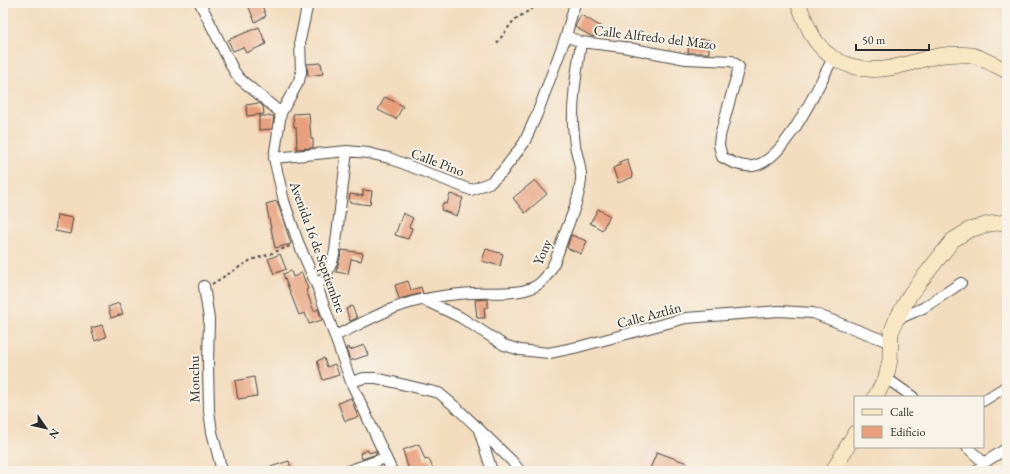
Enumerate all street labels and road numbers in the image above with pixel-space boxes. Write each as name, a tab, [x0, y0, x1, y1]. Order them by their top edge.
street label: Calle Alfredo del Mazo	[593, 21, 717, 53]
street label: Calle Pino	[409, 144, 467, 180]
street label: Avenida 16 de Septiembre	[285, 178, 350, 316]
street label: Yony	[528, 235, 556, 268]
street label: Calle Aztlán	[615, 298, 684, 332]
street label: Monchu	[185, 355, 203, 403]

